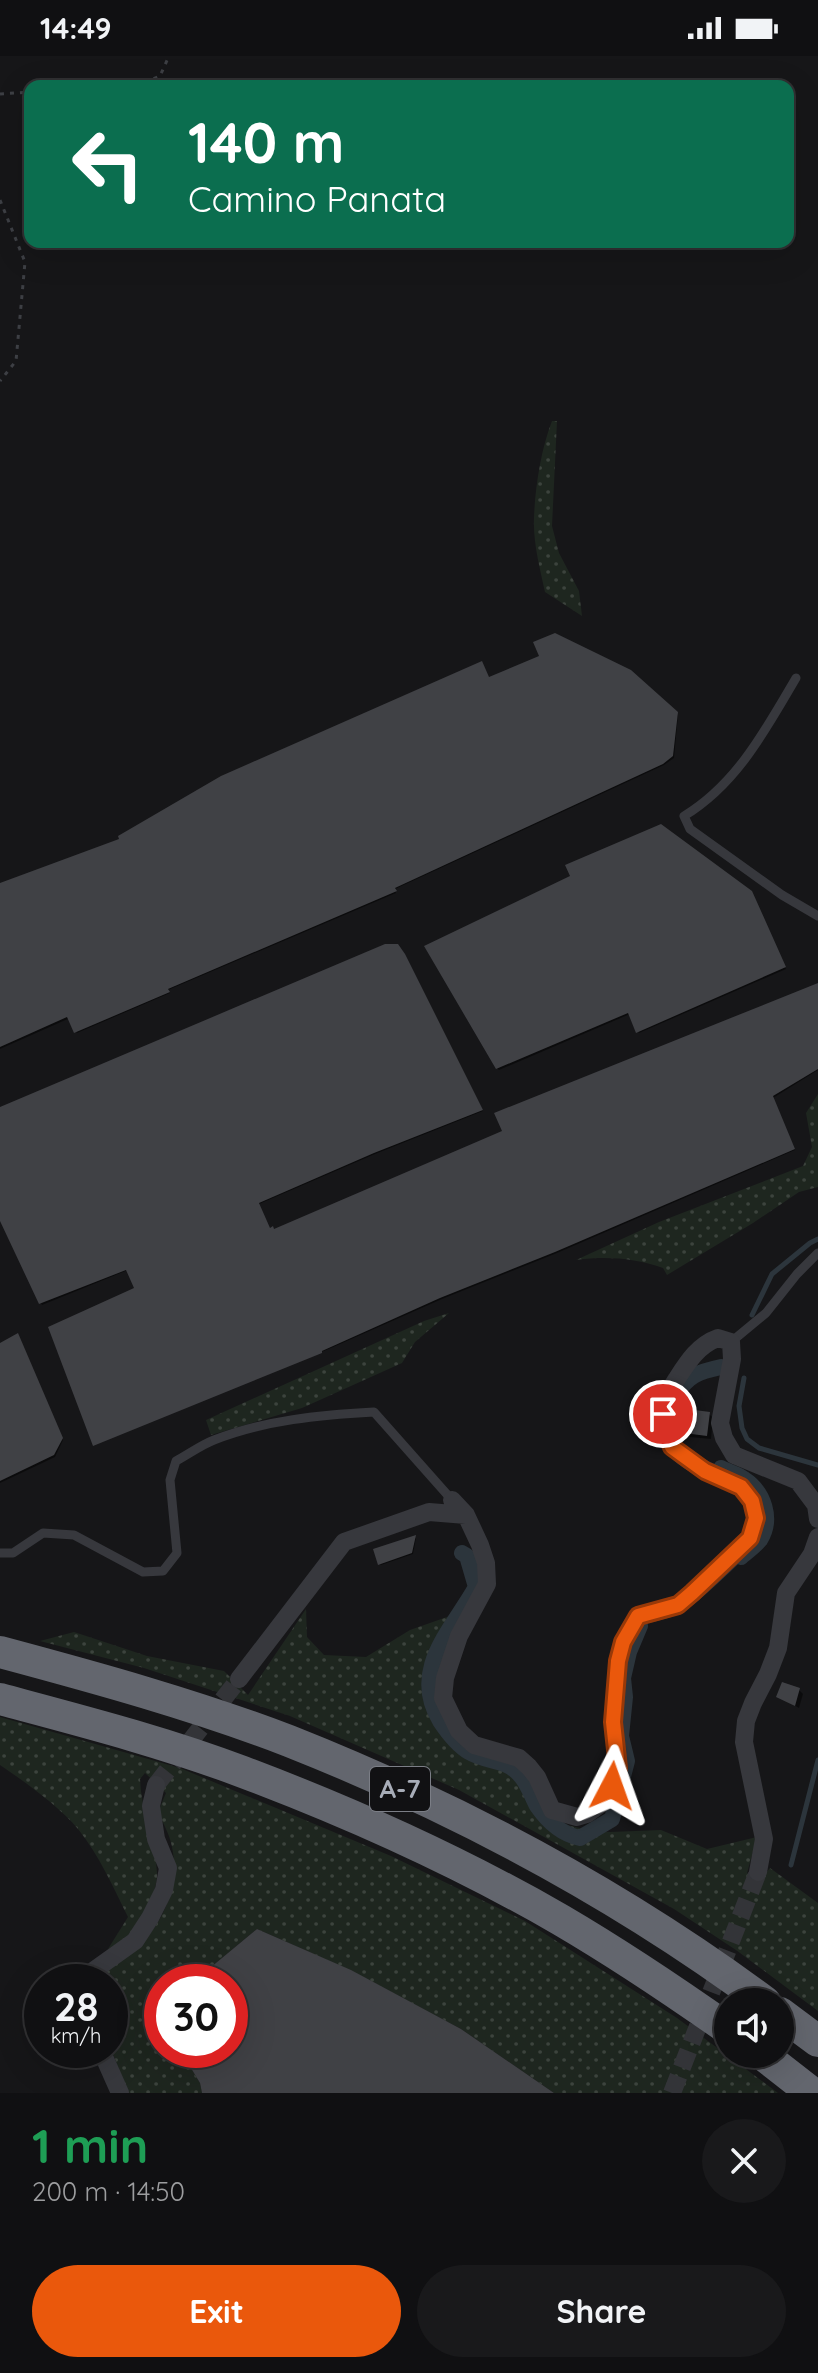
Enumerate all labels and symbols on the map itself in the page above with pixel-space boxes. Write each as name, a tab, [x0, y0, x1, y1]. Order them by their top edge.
pin	[629, 1380, 697, 1448]
position arrow	[570, 1744, 654, 1828]
road number: A-7	[370, 1767, 430, 1811]
speed limit sign: 30	[144, 1964, 248, 2068]

